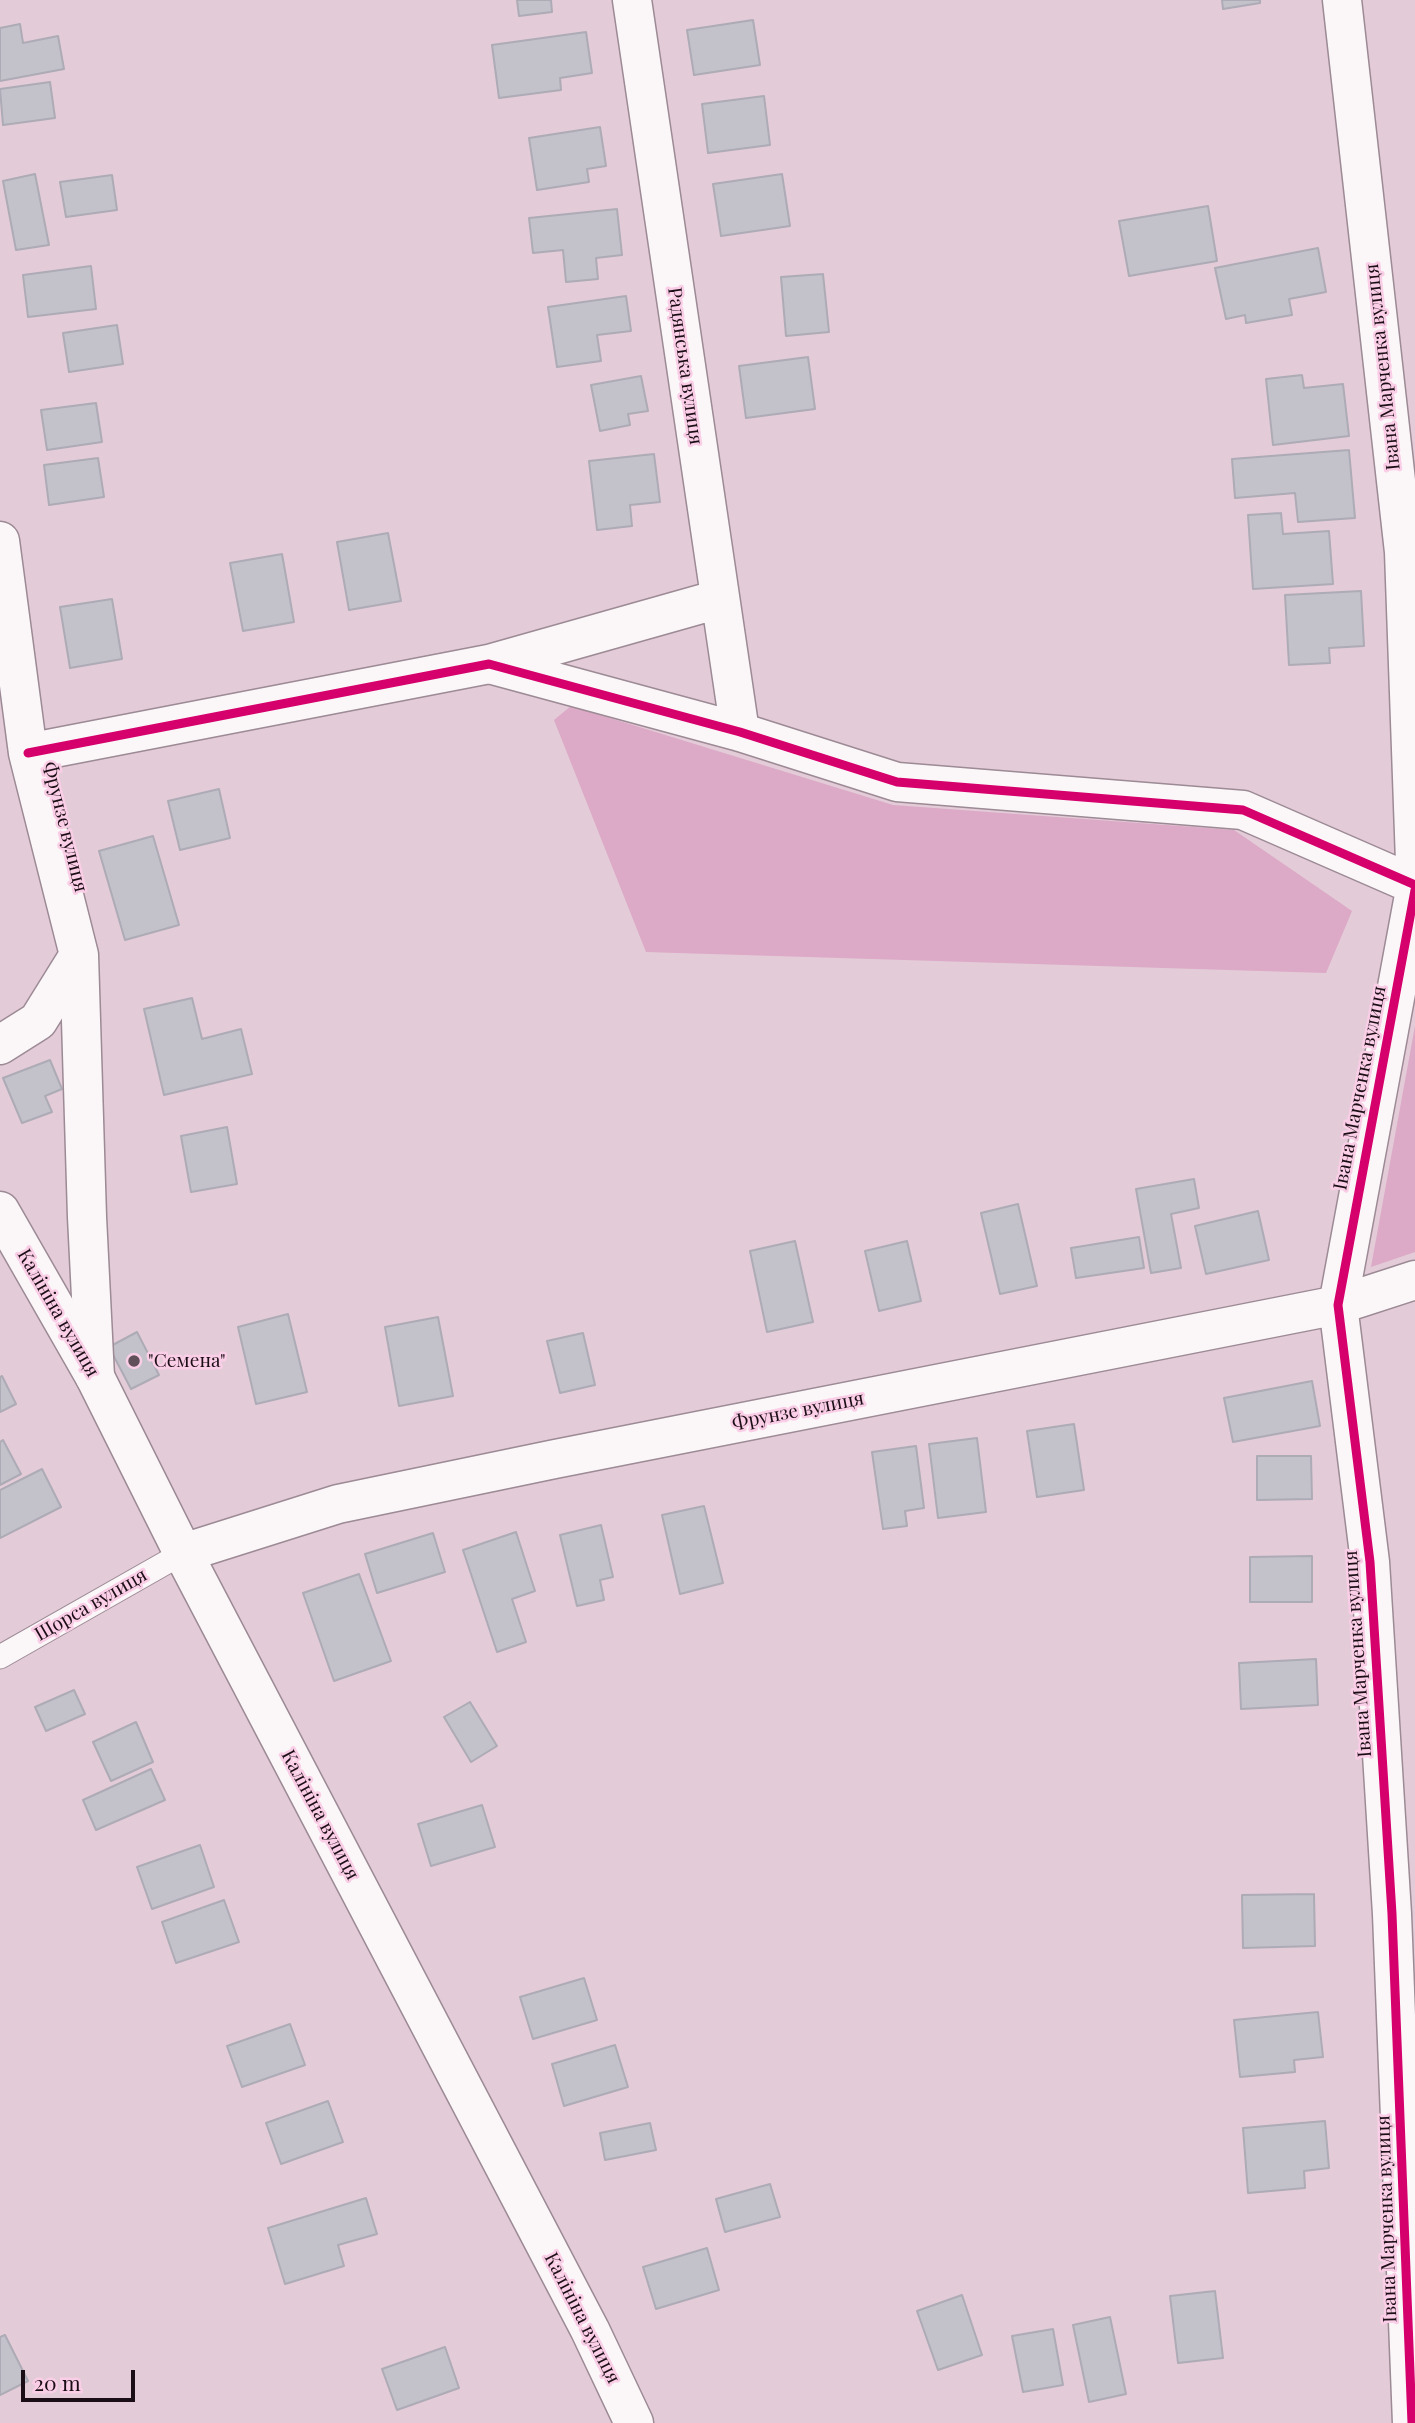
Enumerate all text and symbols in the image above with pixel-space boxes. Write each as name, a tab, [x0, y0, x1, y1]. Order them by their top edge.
street label: Івана Марченка вулиця	[1361, 263, 1405, 471]
street label: Радянська вулиця	[663, 286, 707, 446]
street label: Фрунзе вулиця	[38, 759, 92, 895]
street label: Івана Марченка вулиця	[1329, 984, 1391, 1192]
street label: Калініна вулиця	[12, 1245, 104, 1381]
place label: "Семена"	[148, 1350, 226, 1372]
marker: "Семена"	[126, 1353, 142, 1369]
street label: Фрунзе вулиця	[730, 1387, 866, 1435]
street label: Івана Марченка вулиця	[1339, 1550, 1377, 1758]
street label: Щорса вулиця	[31, 1564, 151, 1646]
street label: Калініна вулиця	[276, 1746, 364, 1884]
street label: Івана Марченка вулиця	[1372, 2115, 1402, 2323]
street label: Калініна вулиця	[539, 2249, 625, 2387]
scale bar	[24, 2356, 138, 2400]
text: 20 m	[34, 2368, 81, 2396]

